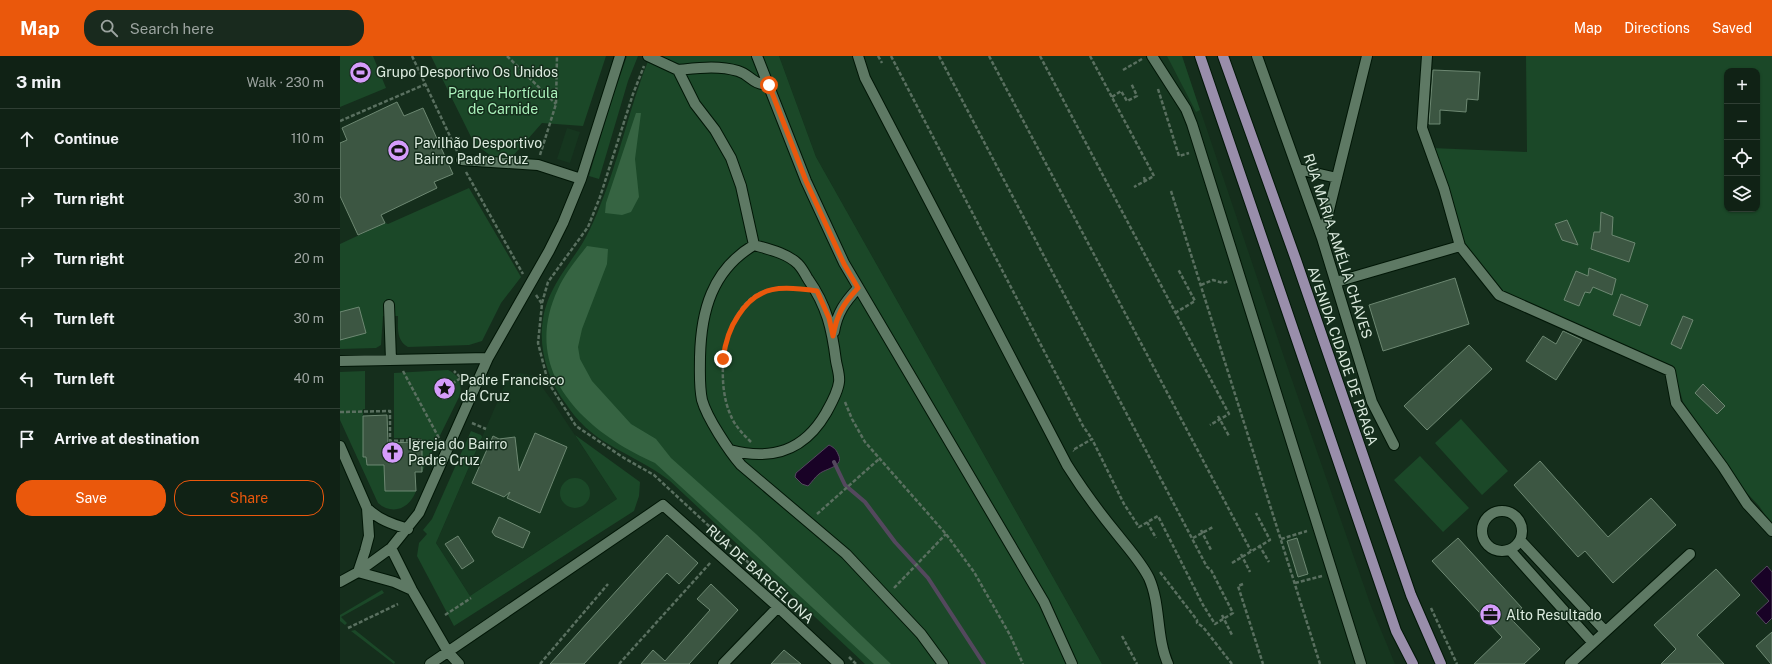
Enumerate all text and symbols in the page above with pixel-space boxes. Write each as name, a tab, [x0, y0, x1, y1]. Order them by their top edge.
search box	[84, 10, 364, 46]
text: Map	[20, 17, 60, 39]
icon: search	[98, 17, 120, 39]
text: Search here	[130, 20, 214, 37]
text: Map	[1574, 20, 1602, 36]
text: Directions	[1624, 20, 1690, 36]
text: Saved	[1712, 20, 1752, 36]
sports icon: Grupo Desportivo Os Unidos	[347, 59, 373, 85]
place label: Grupo Desportivo Os Unidos	[376, 64, 558, 80]
map controls	[1724, 68, 1760, 212]
button: +	[1724, 68, 1760, 104]
text: 3 min	[16, 72, 61, 92]
text: Walk · 230 m	[246, 75, 324, 90]
route start	[760, 76, 778, 94]
park label: Parque Hortícula de Carnide	[448, 85, 558, 117]
button: −	[1724, 104, 1760, 140]
icon: ahead	[16, 128, 38, 150]
text: Continue	[54, 130, 119, 147]
text: 110 m	[291, 131, 324, 146]
place label: Pavilhão Desportivo Bairro Padre Cruz	[414, 135, 542, 167]
sports icon: Pavilhão Desportivo Bairro Padre Cruz	[385, 138, 411, 164]
button: locate	[1724, 140, 1760, 176]
street label: RUA MARIA AMÉLIA CHAVES	[1300, 151, 1376, 341]
button: layers	[1724, 176, 1760, 212]
icon: right	[16, 188, 38, 210]
text: Turn right	[54, 190, 124, 207]
text: 30 m	[294, 191, 324, 206]
icon: right	[16, 248, 38, 270]
text: Turn right	[54, 250, 124, 267]
text: 20 m	[294, 251, 324, 266]
street label: AVENIDA CIDADE DE PRAGA	[1305, 264, 1381, 448]
icon: left	[16, 308, 38, 330]
text: Turn left	[54, 310, 115, 327]
text: 30 m	[294, 311, 324, 326]
route end	[714, 350, 732, 368]
icon: left	[16, 368, 38, 390]
text: Turn left	[54, 370, 115, 387]
text: 40 m	[293, 371, 324, 386]
place label: Padre Francisco da Cruz	[460, 372, 565, 404]
place icon: Padre Francisco da Cruz	[431, 375, 457, 401]
icon: arrive	[16, 428, 38, 450]
text: Arrive at destination	[54, 430, 199, 447]
place label: Igreja do Bairro Padre Cruz	[408, 436, 508, 468]
church icon: Igreja do Bairro Padre Cruz	[380, 439, 406, 465]
button: Save	[16, 480, 166, 516]
button: Share	[174, 480, 324, 516]
street label: RUA DE BARCELONA	[703, 521, 817, 627]
office icon: Alto Resultado	[1477, 602, 1503, 628]
place label: Alto Resultado	[1506, 607, 1602, 623]

